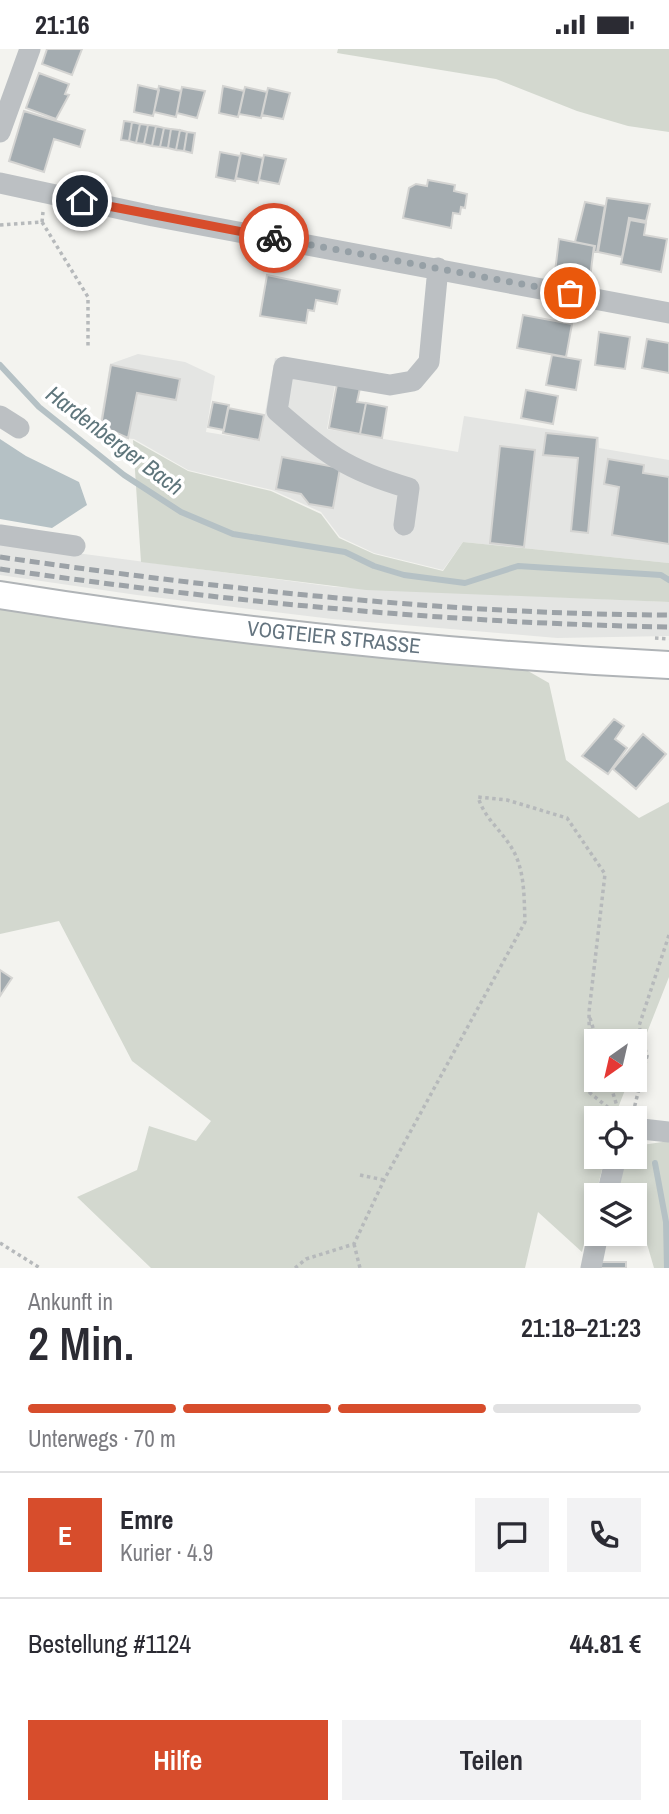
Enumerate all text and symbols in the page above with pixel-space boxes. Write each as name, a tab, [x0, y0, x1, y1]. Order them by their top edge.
text: 21:16	[35, 7, 90, 42]
pin	[52, 171, 112, 231]
icon: home	[63, 182, 101, 220]
courier	[239, 203, 309, 273]
icon: bike	[255, 219, 293, 257]
pin	[540, 263, 600, 323]
icon: bag	[551, 274, 589, 312]
water label: Hardenberger Bach	[40, 378, 190, 502]
street label: VOGTEIER STRASSE	[246, 613, 422, 661]
north arrow	[584, 1029, 648, 1092]
map controls	[584, 1029, 647, 1246]
button: locate	[584, 1106, 647, 1169]
button: layers	[584, 1183, 647, 1246]
text: Ankunft in	[28, 1286, 113, 1317]
text: 21:18–21:23	[521, 1310, 641, 1345]
text: 2 Min.	[28, 1312, 134, 1374]
text: Unterwegs · 70 m	[28, 1423, 176, 1454]
button: chat	[475, 1498, 549, 1572]
button: phone	[567, 1498, 641, 1572]
text: Emre	[120, 1502, 173, 1537]
text: E	[58, 1518, 72, 1553]
text: Kurier · 4.9	[120, 1537, 213, 1568]
text: Bestellung #1124	[28, 1626, 191, 1661]
text: 44.81 €	[570, 1626, 641, 1661]
button: Hilfe	[28, 1720, 328, 1800]
button: Teilen	[342, 1720, 641, 1800]

